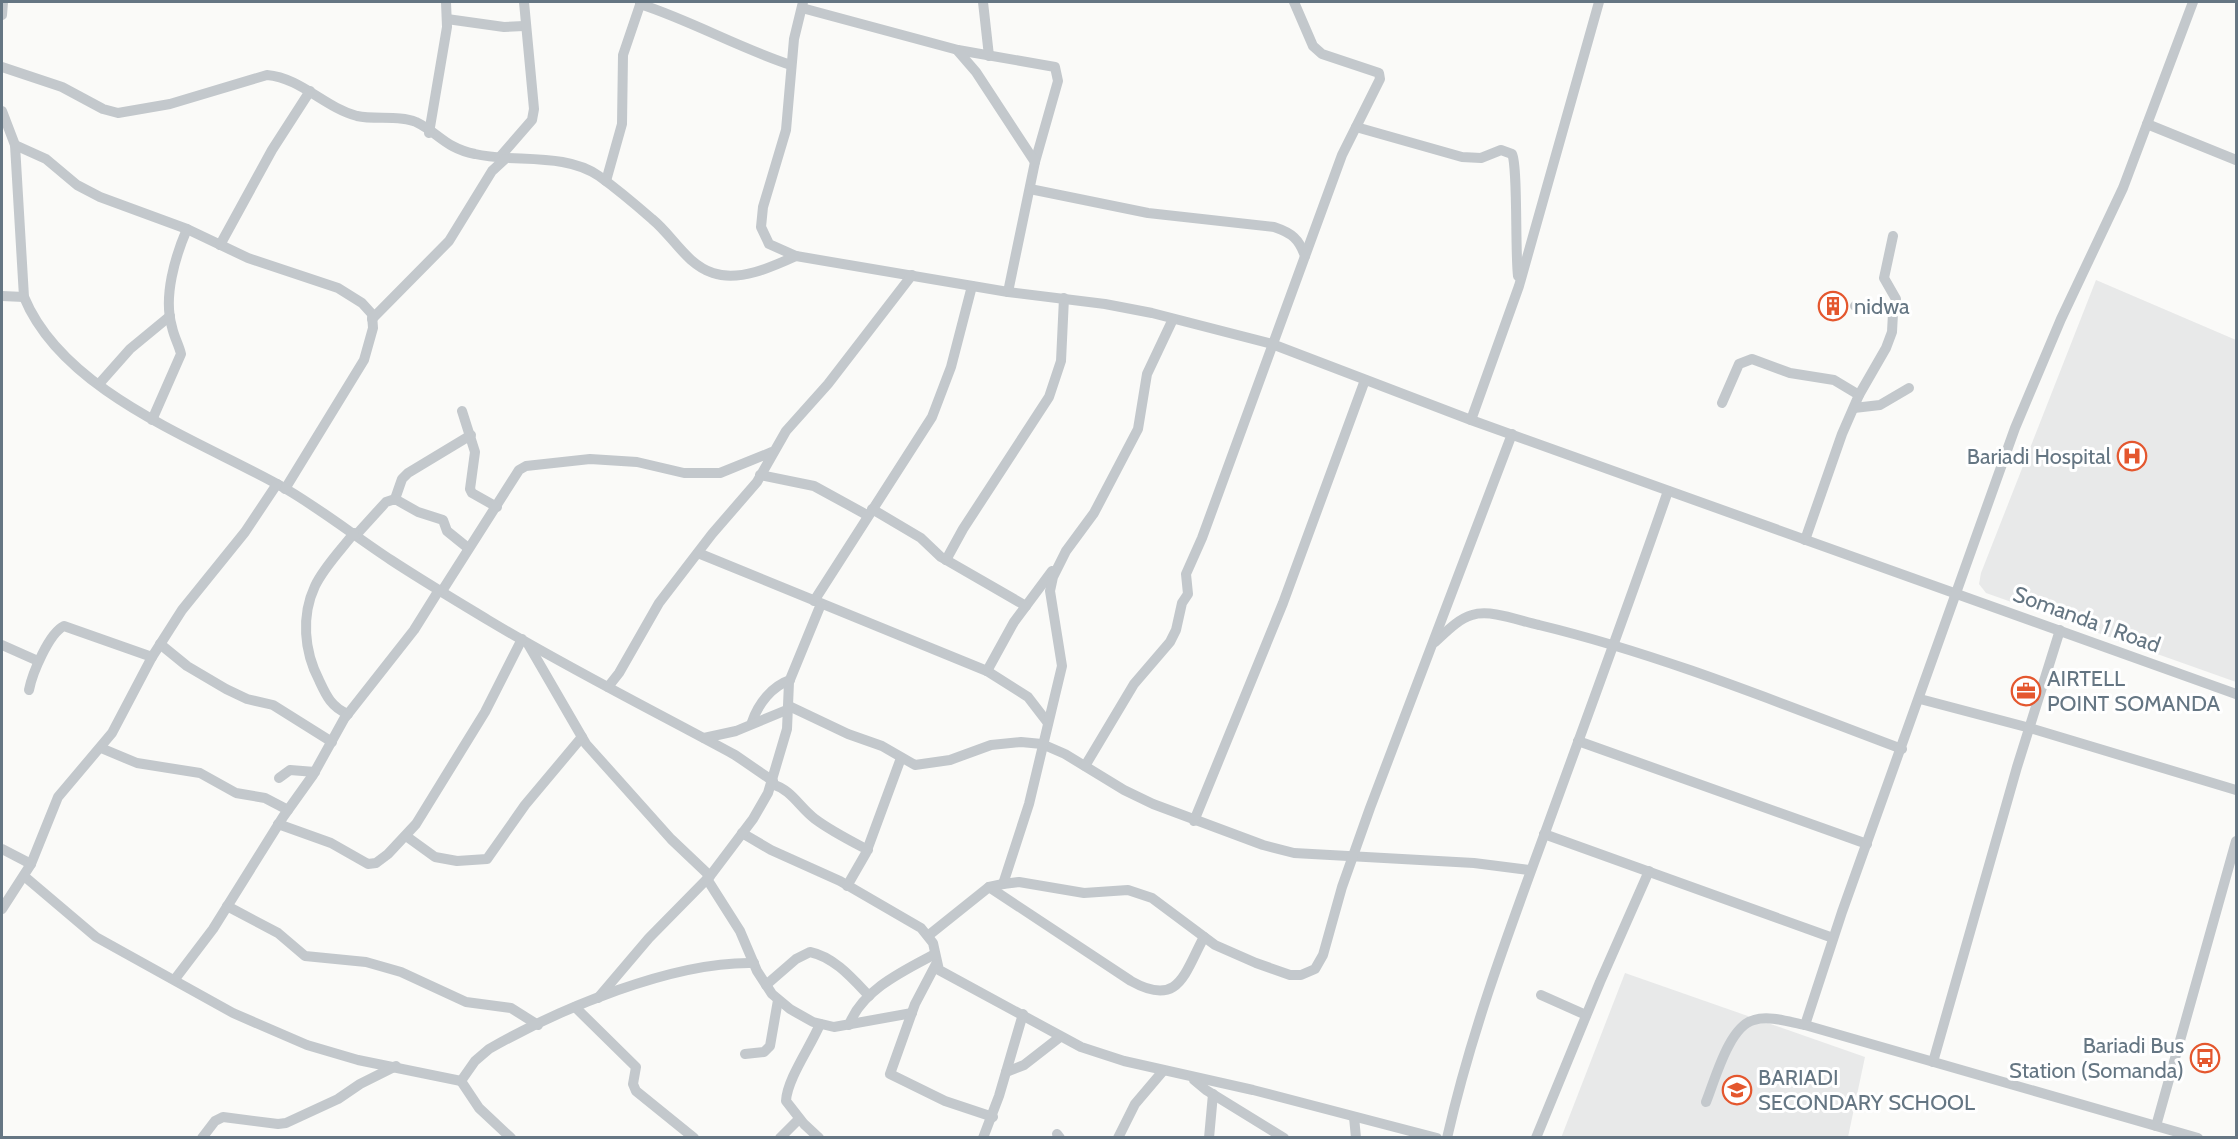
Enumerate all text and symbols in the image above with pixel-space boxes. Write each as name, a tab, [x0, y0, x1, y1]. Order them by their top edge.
building icon: nidwa	[1817, 290, 1849, 322]
place label: nidwa	[1854, 293, 1910, 320]
hospital icon: Bariadi Hospital	[2116, 440, 2148, 472]
place label: Bariadi Hospital	[1967, 443, 2112, 470]
street label: Somanda 1 Road	[2010, 580, 2164, 659]
place label: AIRTELL POINT SOMANDA	[2047, 665, 2221, 717]
office icon: AIRTELL POINT SOMANDA	[2010, 675, 2042, 707]
place label: Bariadi Bus Station (Somanda)	[2009, 1032, 2184, 1084]
bus stop icon: Bariadi Bus Station (Somanda)	[2189, 1042, 2221, 1074]
place label: BARIADI SECONDARY SCHOOL	[1758, 1064, 1975, 1116]
school or university icon: BARIADI SECONDARY SCHOOL	[1721, 1074, 1753, 1106]

